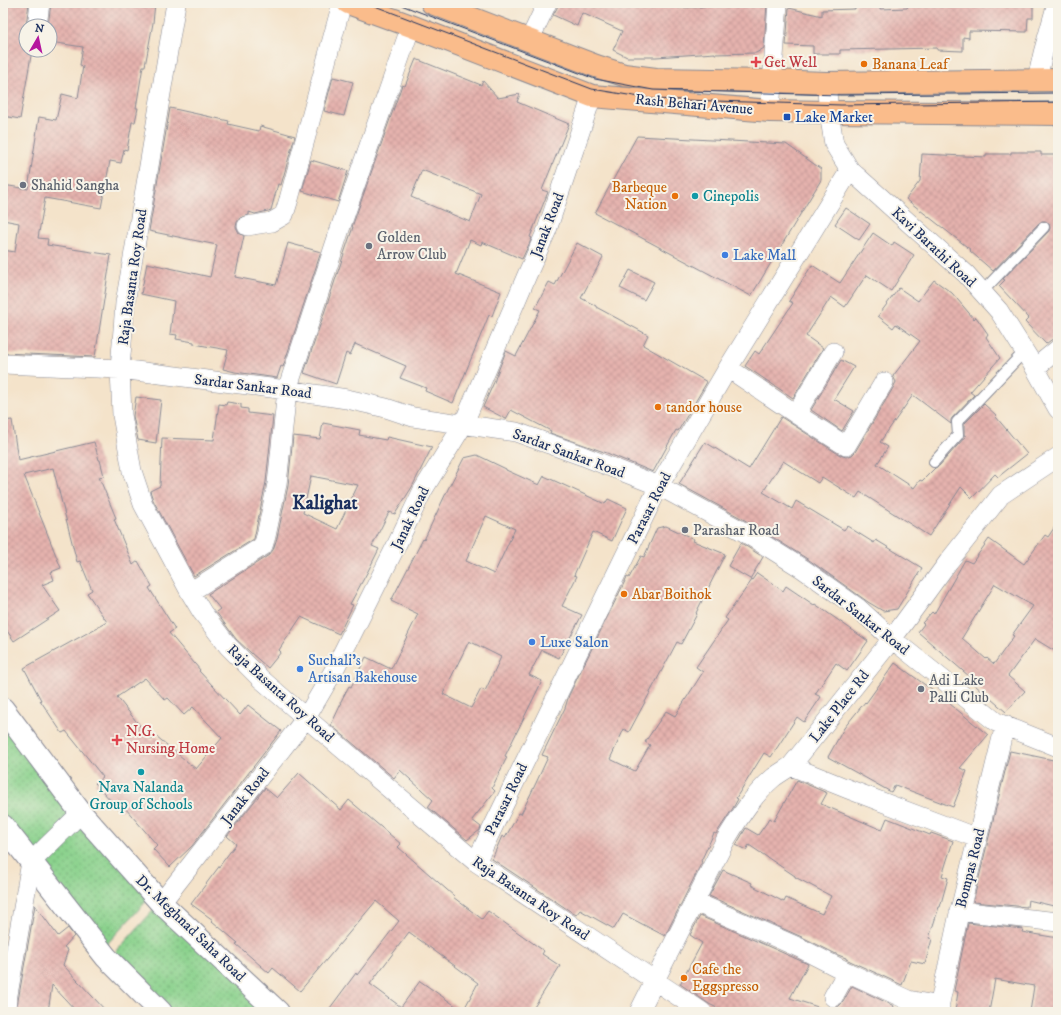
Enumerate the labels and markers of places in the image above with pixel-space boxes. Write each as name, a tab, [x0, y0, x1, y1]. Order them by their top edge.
place label: Get Well	[764, 53, 817, 72]
place label: Banana Leaf	[872, 55, 950, 74]
marker: Get Well	[751, 57, 761, 67]
marker: Banana Leaf	[859, 59, 869, 69]
place label: Lake Market	[795, 108, 873, 127]
marker: Lake Market	[782, 112, 792, 122]
place label: Shahid Sangha	[31, 176, 120, 195]
place label: Barbeque Nation	[611, 178, 667, 214]
marker: Shahid Sangha	[18, 180, 28, 190]
place label: Cinepolis	[703, 187, 759, 206]
marker: Barbeque Nation	[670, 191, 680, 201]
marker: Cinepolis	[690, 191, 700, 201]
place label: Golden Arrow Club	[377, 228, 447, 264]
marker: Golden Arrow Club	[364, 241, 374, 251]
place label: Lake Mall	[733, 246, 796, 265]
marker: Lake Mall	[720, 250, 730, 260]
place label: tandor house	[666, 398, 742, 417]
marker: tandor house	[653, 402, 663, 412]
place label: Parashar Road	[693, 521, 780, 540]
marker: Parashar Road	[680, 525, 690, 535]
place label: Abar Boithok	[632, 585, 712, 604]
marker: Abar Boithok	[619, 589, 629, 599]
place label: Luxe Salon	[540, 633, 609, 652]
marker: Luxe Salon	[527, 637, 537, 647]
place label: Suchali's Artisan Bakehouse	[308, 651, 417, 687]
marker: Suchali's Artisan Bakehouse	[295, 664, 305, 674]
place label: Adi Lake Palli Club	[929, 671, 989, 707]
marker: Adi Lake Palli Club	[916, 684, 926, 694]
place label: N.G. Nursing Home	[126, 722, 215, 758]
marker: N.G. Nursing Home	[111, 734, 123, 746]
marker: Nava Nalanda Group of Schools	[136, 767, 146, 777]
place label: Nava Nalanda Group of Schools	[90, 778, 192, 814]
place label: Cafe the Eggspresso	[692, 960, 759, 996]
marker: Cafe the Eggspresso	[679, 973, 689, 983]

